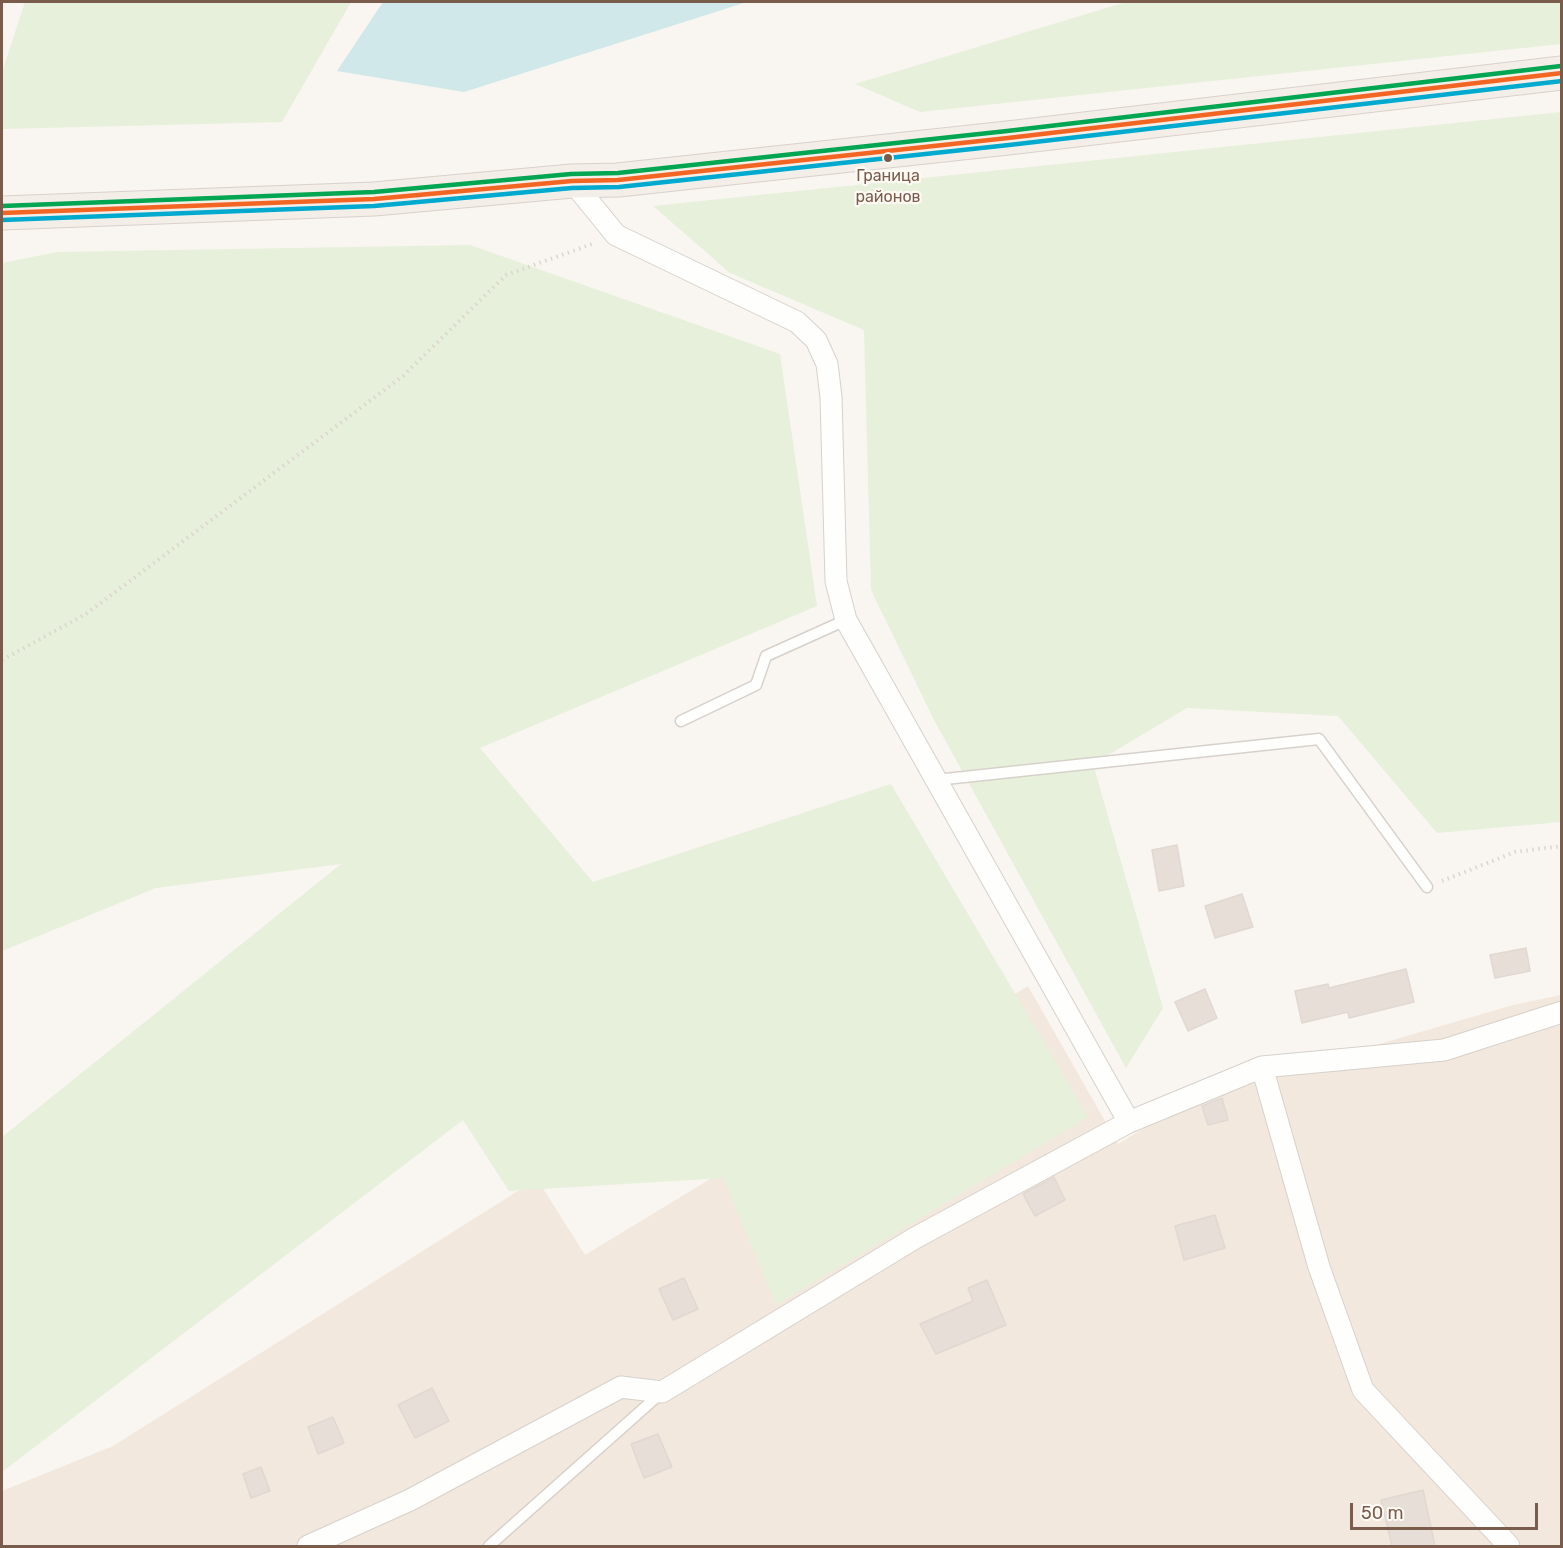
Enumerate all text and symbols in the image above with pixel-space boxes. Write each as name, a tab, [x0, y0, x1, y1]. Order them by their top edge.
marker: Граница районов	[882, 152, 894, 164]
place label: Граница районов	[855, 166, 921, 204]
scale bar	[1353, 1491, 1540, 1529]
text: 50 m	[1361, 1502, 1404, 1524]

